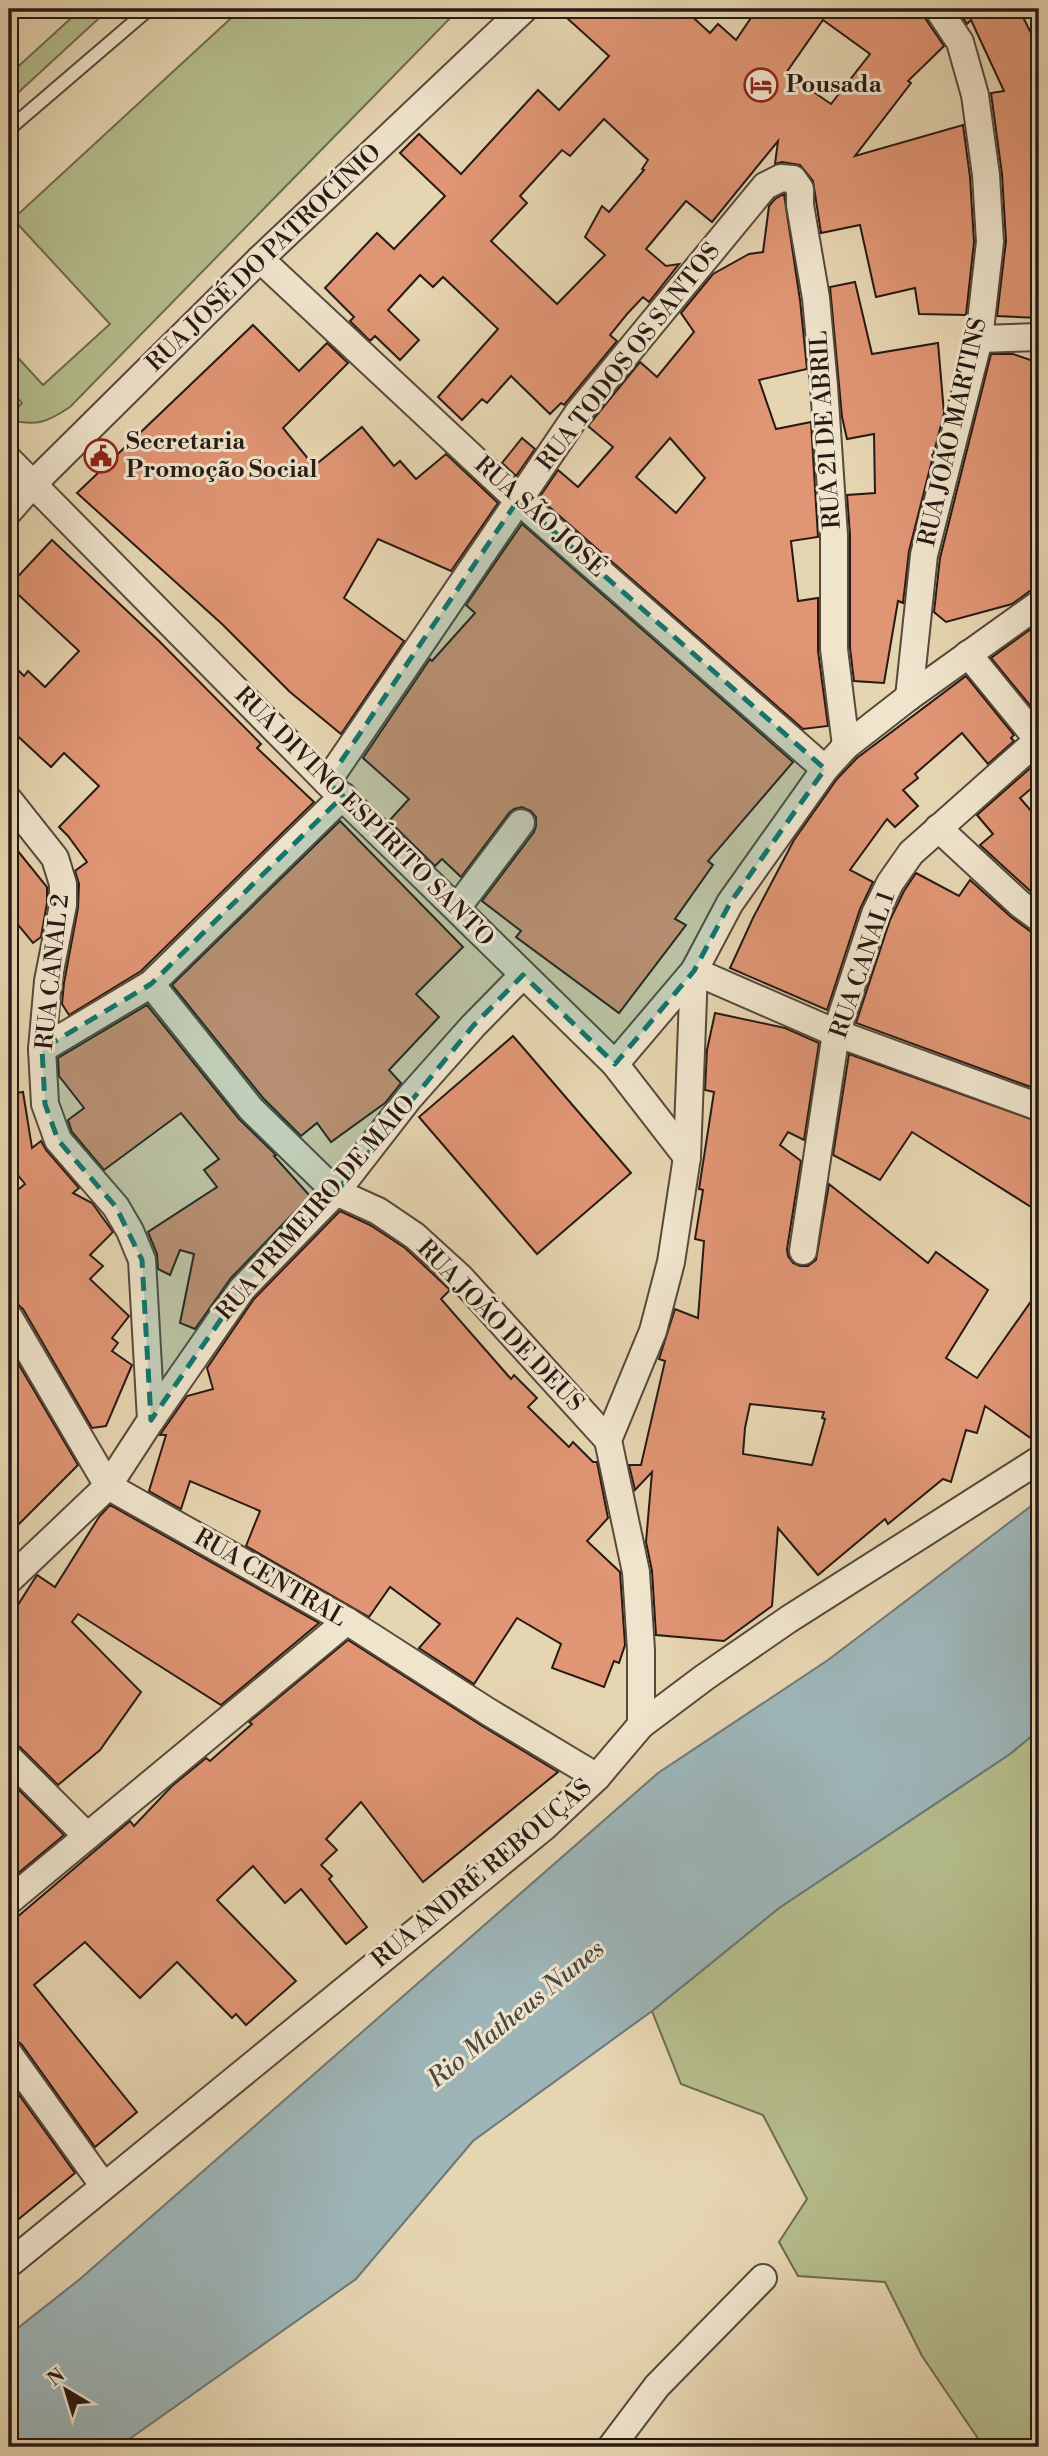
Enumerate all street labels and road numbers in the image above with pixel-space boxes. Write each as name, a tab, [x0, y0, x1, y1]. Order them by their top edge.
street label: RUA JOSÉ DO PATROCÍNIO	[140, 137, 388, 378]
street label: RUA TODOS OS SANTOS	[531, 237, 727, 477]
street label: RUA JOÃO MARTINS	[911, 315, 994, 549]
street label: RUA 21 DE ABRIL	[804, 330, 848, 530]
street label: RUA SÃO JOSÉ	[468, 449, 613, 584]
street label: RUA DIVINO ESPÍRITO SANTO	[228, 680, 501, 953]
street label: RUA CANAL 1	[824, 887, 902, 1042]
street label: RUA CANAL 2	[30, 893, 76, 1051]
street label: RUA PRIMEIRO DE MAIO	[210, 1089, 422, 1327]
street label: RUA JOÃO DE DEUS	[410, 1233, 591, 1418]
street label: RUA CENTRAL	[189, 1522, 351, 1634]
street label: RUA ANDRÉ REBOUÇAS	[365, 1772, 598, 1975]

